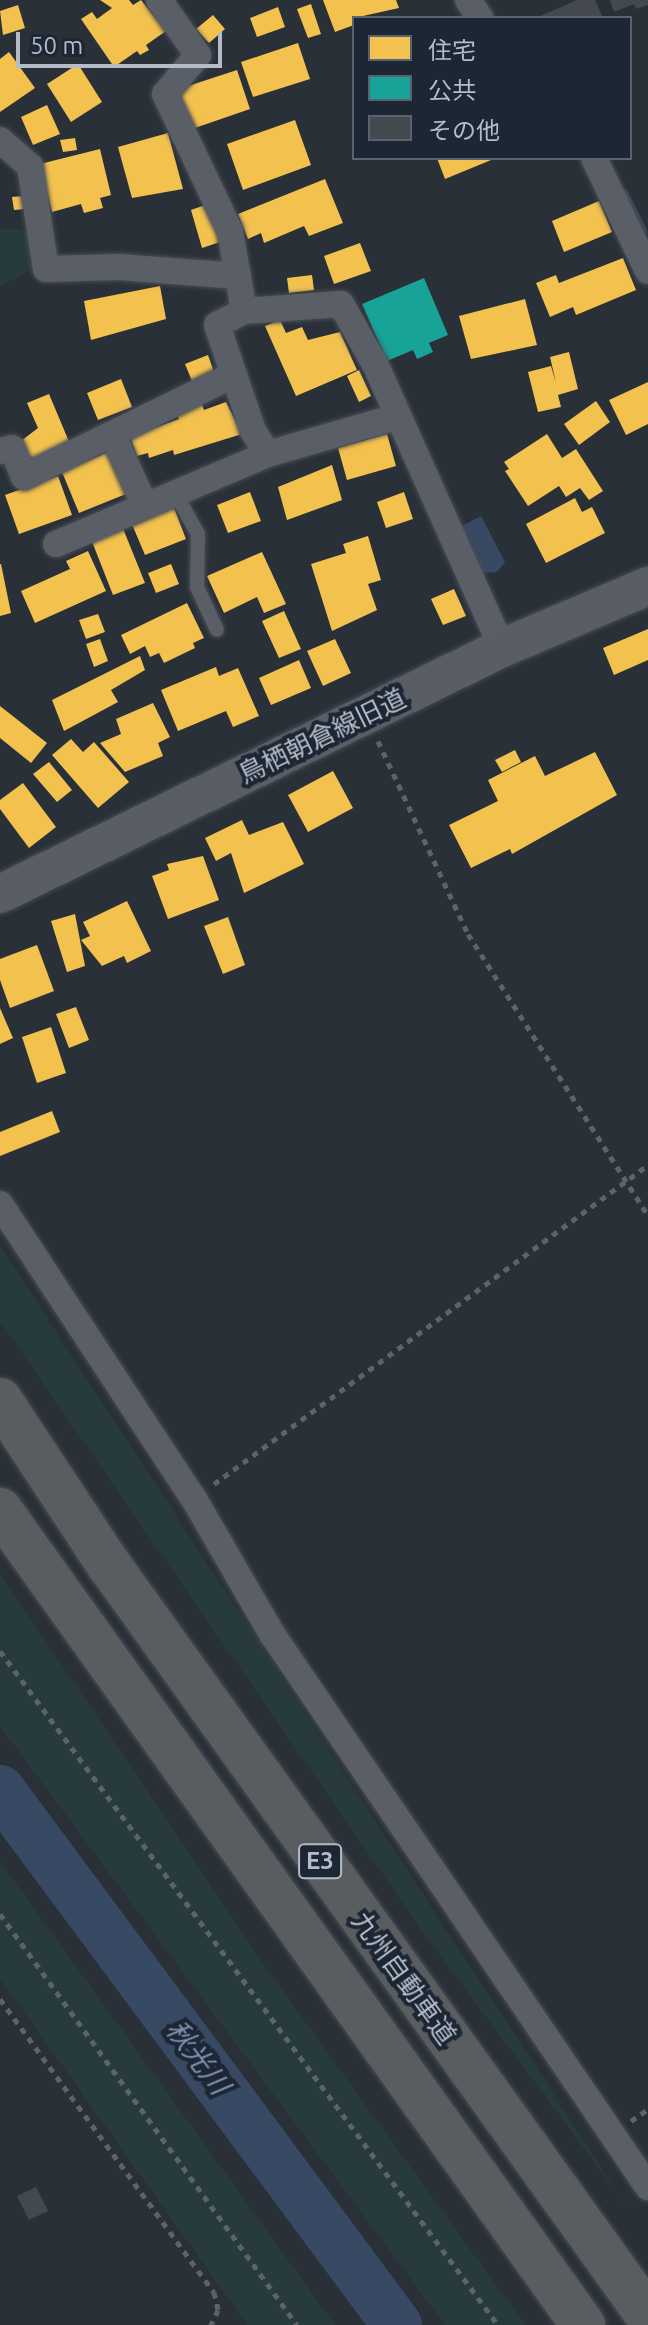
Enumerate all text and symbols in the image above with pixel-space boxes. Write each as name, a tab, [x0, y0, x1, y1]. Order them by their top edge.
scale bar	[20, 16, 226, 66]
legend	[352, 16, 632, 160]
text: 50 m	[30, 32, 83, 59]
text: 住宅	[428, 37, 476, 64]
text: 公共	[428, 77, 476, 104]
text: その他	[428, 117, 500, 144]
street label: 鳥栖朝倉線旧道	[233, 682, 411, 790]
road number: E3	[298, 1841, 342, 1881]
street label: 九州自動車道	[346, 1906, 462, 2050]
water label: 秋光川	[159, 2013, 237, 2101]

